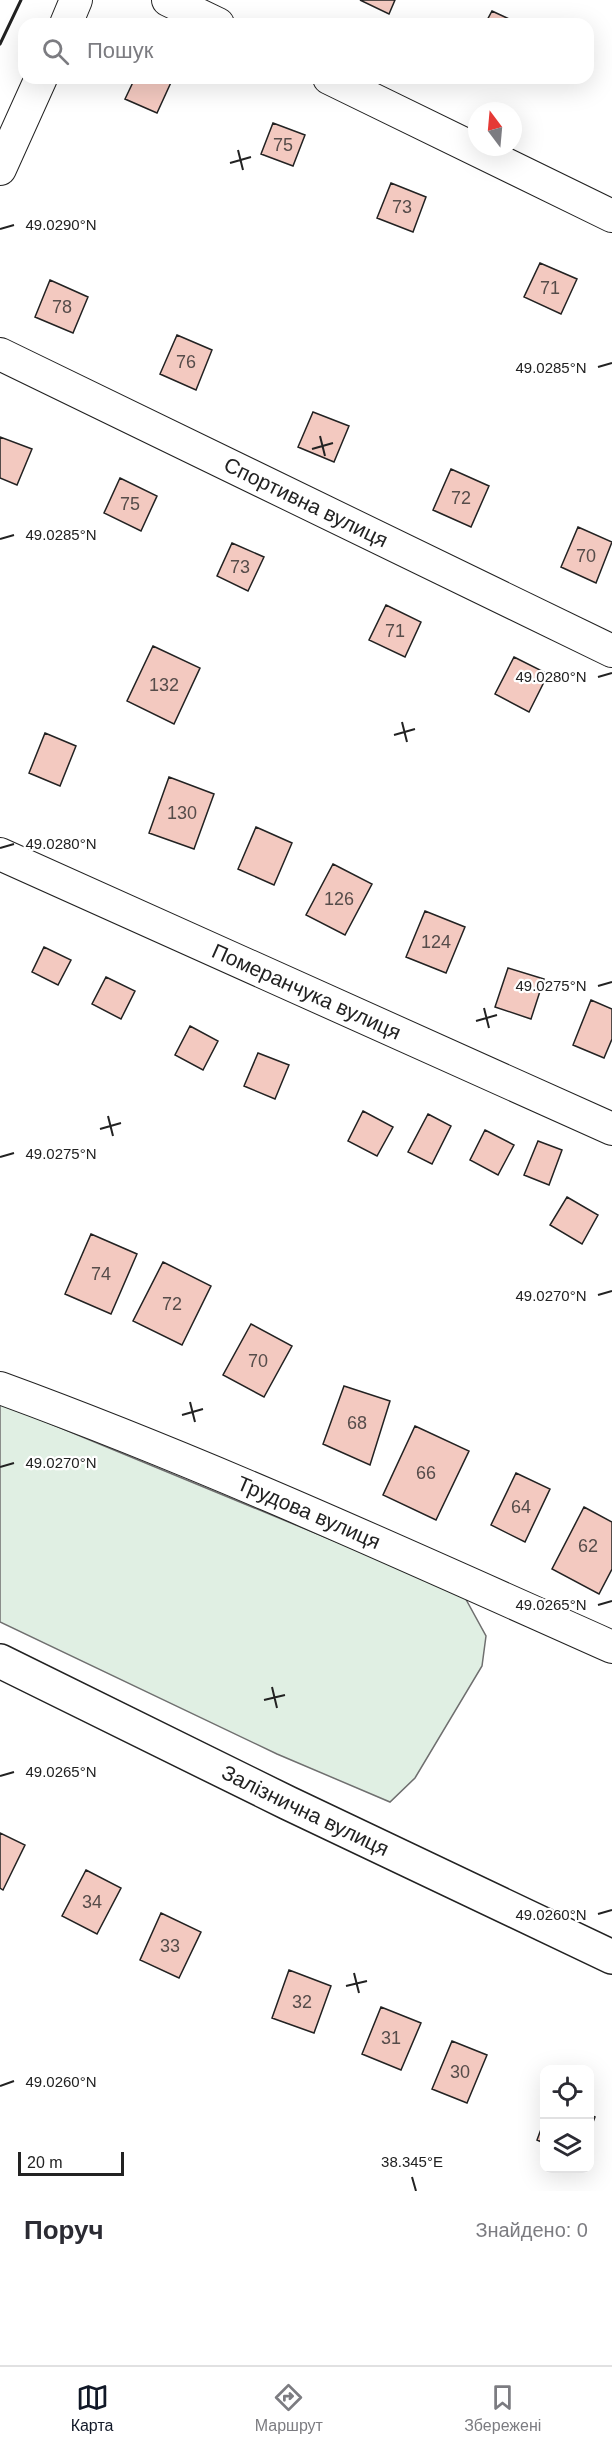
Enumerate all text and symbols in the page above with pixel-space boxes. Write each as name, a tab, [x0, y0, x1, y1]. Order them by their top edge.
search box	[18, 18, 594, 84]
icon: search	[39, 35, 72, 68]
text: Пошук	[87, 38, 153, 63]
north arrow	[468, 102, 522, 156]
house number: 75	[273, 135, 293, 155]
house number: 73	[392, 197, 412, 217]
text: 49.0290°N	[25, 216, 97, 233]
house number: 71	[540, 278, 560, 298]
house number: 78	[52, 297, 72, 317]
house number: 76	[176, 352, 196, 372]
text: 49.0285°N	[515, 359, 587, 376]
street label: Спортивна вулиця	[220, 453, 392, 551]
house number: 72	[451, 488, 471, 508]
house number: 75	[120, 494, 140, 514]
text: 49.0285°N	[25, 526, 97, 543]
house number: 70	[576, 546, 596, 566]
house number: 73	[230, 557, 250, 577]
house number: 71	[385, 621, 405, 641]
text: 49.0280°N	[515, 668, 587, 685]
house number: 132	[149, 675, 179, 695]
house number: 130	[167, 803, 197, 823]
text: 49.0280°N	[25, 835, 97, 852]
house number: 126	[324, 889, 354, 909]
house number: 124	[421, 932, 451, 952]
street label: Померанчука вулиця	[209, 939, 405, 1044]
text: 49.0275°N	[515, 977, 587, 994]
text: 49.0275°N	[25, 1145, 97, 1162]
house number: 74	[91, 1264, 111, 1284]
text: 49.0270°N	[515, 1287, 587, 1304]
house number: 72	[162, 1294, 182, 1314]
house number: 70	[248, 1351, 268, 1371]
house number: 68	[347, 1413, 367, 1433]
text: 49.0270°N	[25, 1454, 97, 1471]
house number: 66	[416, 1463, 436, 1483]
street label: Трудова вулиця	[234, 1471, 384, 1553]
house number: 64	[511, 1497, 531, 1517]
house number: 62	[578, 1536, 598, 1556]
text: 49.0265°N	[515, 1596, 587, 1613]
street label: Залізнична вулиця	[218, 1760, 393, 1860]
text: 49.0265°N	[25, 1763, 97, 1780]
house number: 34	[82, 1892, 102, 1912]
text: 49.0260°N	[515, 1906, 587, 1923]
house number: 33	[160, 1936, 180, 1956]
house number: 32	[292, 1992, 312, 2012]
house number: 31	[381, 2028, 401, 2048]
house number: 30	[450, 2062, 470, 2082]
map controls	[540, 2065, 594, 2173]
button: locate	[540, 2065, 594, 2119]
text: 49.0260°N	[25, 2073, 97, 2090]
button: layers	[540, 2119, 594, 2173]
scale bar	[18, 2149, 124, 2176]
text: 38.345°E	[381, 2153, 443, 2170]
text: 20 m	[27, 2154, 63, 2171]
text: Поруч	[24, 2215, 104, 2245]
text: Знайдено: 0	[475, 2219, 588, 2241]
tab: Карта	[71, 2381, 113, 2435]
tab: Маршрут	[255, 2381, 323, 2435]
tab: Збережені	[464, 2381, 541, 2435]

